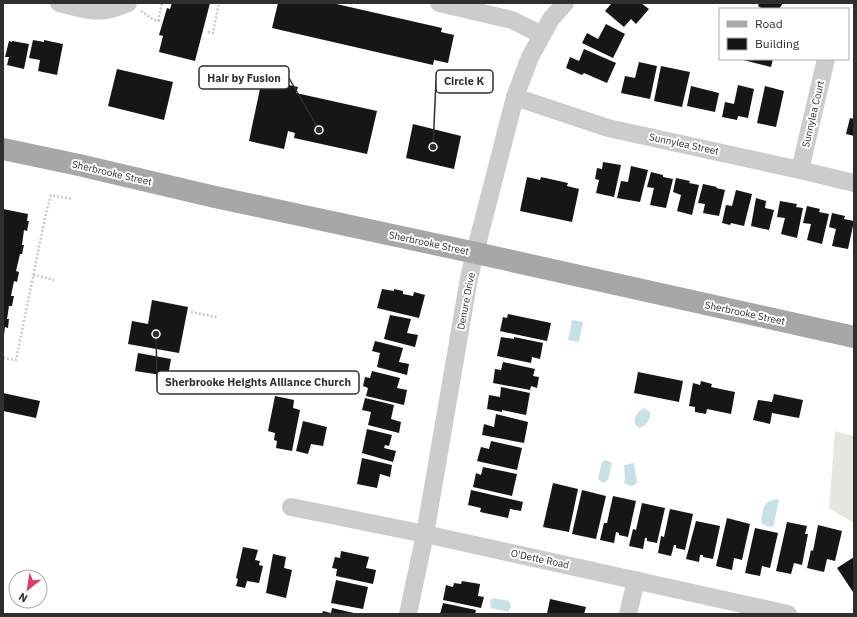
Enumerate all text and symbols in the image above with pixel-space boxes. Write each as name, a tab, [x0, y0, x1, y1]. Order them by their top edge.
legend	[719, 8, 849, 60]
text: Road	[755, 16, 783, 31]
text: Building	[755, 36, 800, 51]
callout: Hair by Fusion	[199, 66, 289, 89]
callout: Circle K	[436, 70, 493, 93]
text: Hair by Fusion	[207, 71, 281, 85]
text: Circle K	[444, 74, 484, 88]
street label: Sunnylea Court	[799, 79, 827, 149]
street label: Sunnylea Street	[648, 130, 721, 158]
street label: Sherbrooke Street	[71, 157, 154, 189]
street label: Sherbrooke Street	[388, 228, 471, 258]
street label: Denure Drive	[454, 271, 478, 331]
street label: Sherbrooke Street	[704, 298, 787, 328]
callout: Sherbrooke Heights Alliance Church	[157, 371, 359, 394]
text: Sherbrooke Heights Alliance Church	[165, 375, 351, 389]
street label: O'Dette Road	[510, 546, 570, 572]
north arrow	[8, 569, 48, 609]
text: N	[16, 590, 30, 606]

